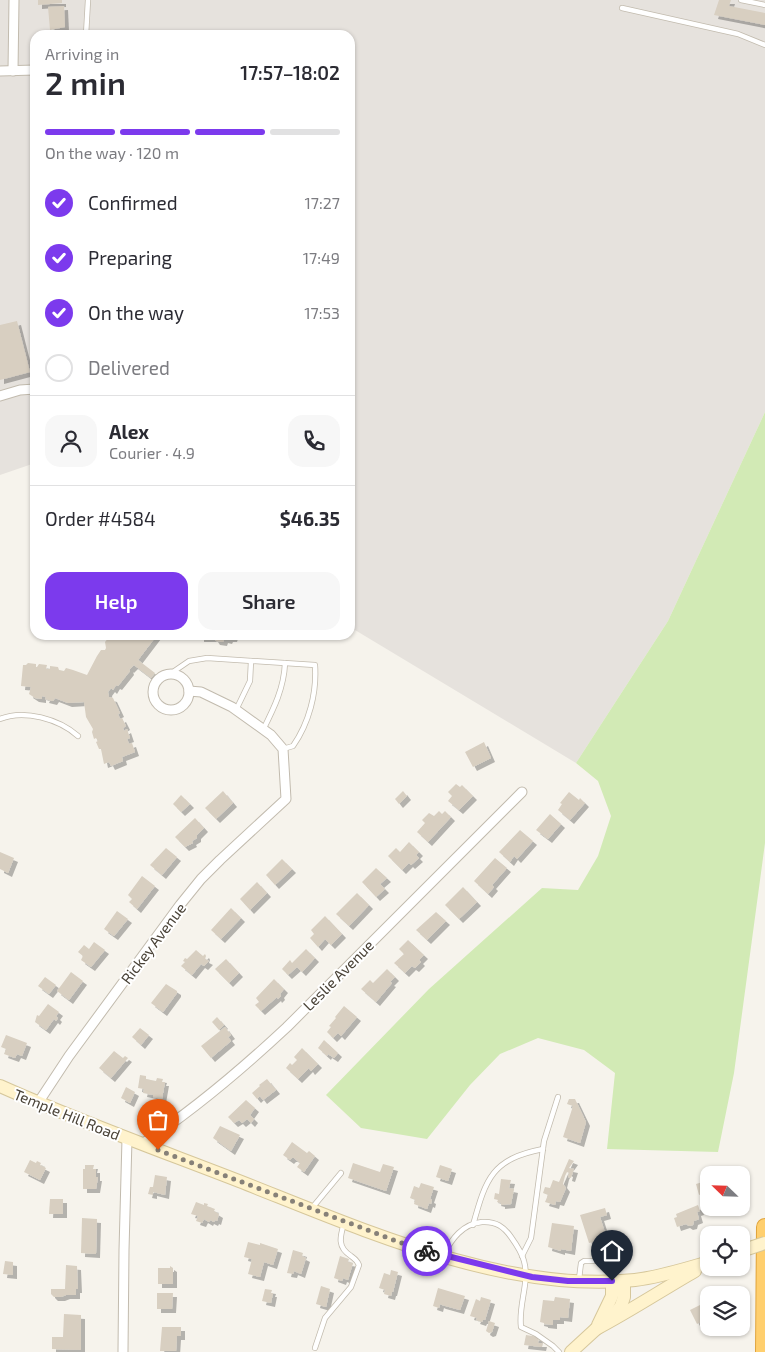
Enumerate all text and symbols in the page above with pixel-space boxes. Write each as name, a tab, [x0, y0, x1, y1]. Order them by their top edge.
text: Arriving in	[45, 44, 119, 63]
text: 17:57–18:02	[240, 61, 340, 84]
text: 2 min	[45, 63, 126, 101]
text: On the way · 120 m	[45, 143, 179, 162]
icon: check	[45, 189, 73, 217]
text: Confirmed	[88, 191, 178, 214]
text: 17:27	[304, 193, 340, 212]
icon: check	[45, 244, 73, 272]
text: Preparing	[88, 246, 172, 269]
text: 17:49	[303, 248, 340, 267]
icon: check	[45, 299, 73, 327]
text: On the way	[88, 301, 184, 324]
text: 17:53	[304, 303, 340, 322]
text: Delivered	[88, 356, 170, 379]
button: person	[45, 415, 97, 467]
button: phone	[288, 415, 340, 467]
text: Alex	[109, 420, 149, 443]
text: Courier · 4.9	[109, 443, 195, 462]
text: Order #4584	[45, 507, 156, 530]
text: $46.35	[280, 507, 340, 530]
button: Help	[45, 572, 188, 630]
button: Share	[198, 572, 340, 630]
street label: Rickey Avenue	[117, 899, 189, 987]
street label: Leslie Avenue	[299, 936, 377, 1014]
street label: Temple Hill Road	[11, 1084, 123, 1144]
pin	[137, 1099, 179, 1150]
icon: bag	[144, 1106, 172, 1134]
north arrow	[700, 1166, 750, 1216]
map controls	[700, 1166, 750, 1336]
courier	[402, 1226, 452, 1276]
button: locate	[700, 1226, 750, 1276]
pin	[591, 1230, 633, 1281]
icon: bike	[413, 1237, 441, 1265]
icon: home	[598, 1237, 626, 1265]
button: layers	[700, 1286, 750, 1336]

